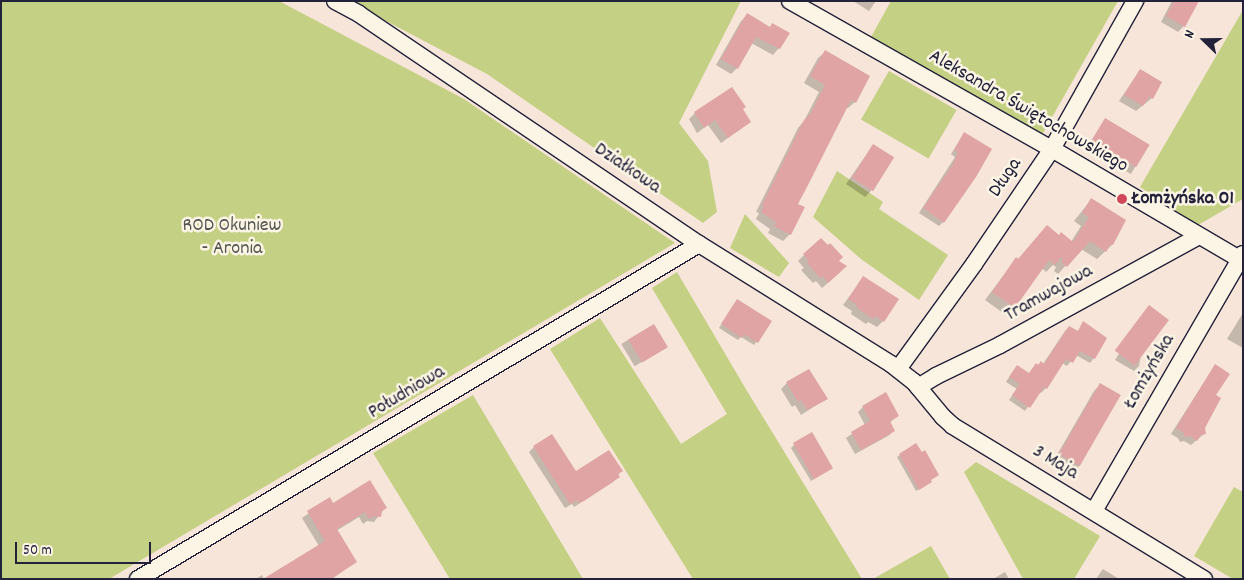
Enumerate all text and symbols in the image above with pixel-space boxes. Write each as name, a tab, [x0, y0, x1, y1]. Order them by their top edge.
north arrow	[1179, 15, 1229, 65]
text: N	[1180, 27, 1201, 41]
street label: Aleksandra Świętochowskiego	[924, 45, 1132, 179]
street label: Działkowa	[589, 138, 665, 200]
street label: Długa	[984, 154, 1028, 202]
place label: Łomżyńska 01	[1132, 187, 1234, 211]
marker: Łomżyńska 01	[1116, 193, 1128, 205]
park label: ROD Okuniew - Aronia	[183, 215, 281, 262]
street label: Tramwajowa	[1001, 260, 1097, 328]
street label: Łomżyńska	[1119, 330, 1181, 414]
street label: Południowa	[364, 361, 450, 425]
street label: 3 Maja	[1028, 440, 1082, 486]
scale bar	[18, 532, 154, 564]
text: 50 m	[23, 540, 52, 562]

